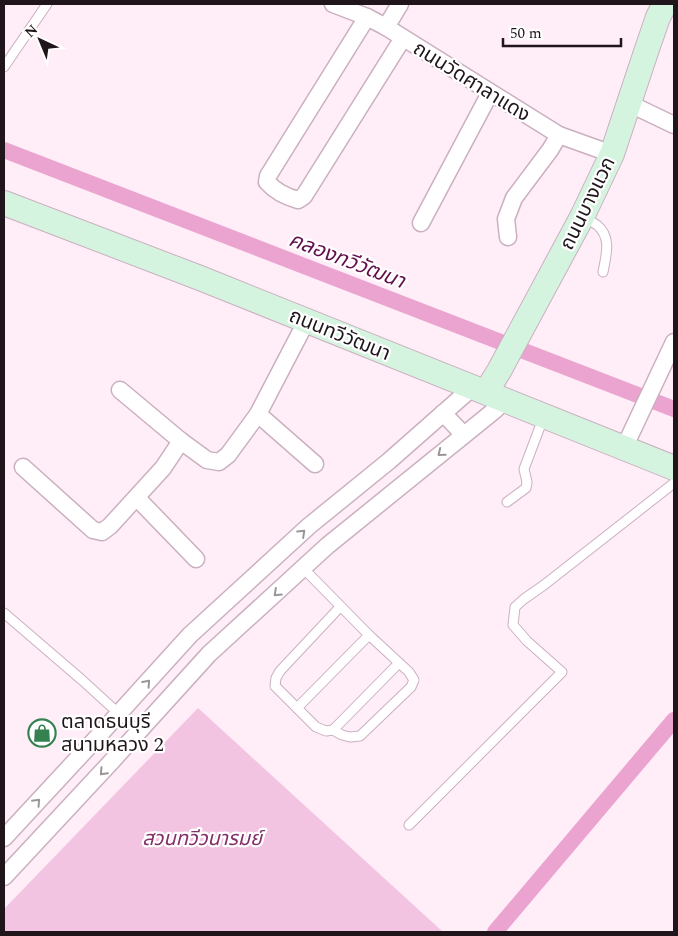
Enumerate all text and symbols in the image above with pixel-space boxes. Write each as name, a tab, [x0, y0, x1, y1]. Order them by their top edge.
north arrow	[15, 15, 65, 65]
scale bar	[503, 15, 620, 47]
text: N	[20, 19, 43, 43]
text: 50 m	[510, 22, 542, 45]
street label: ถนนวัดศาลาแดง	[407, 34, 536, 130]
street label: ถนนบางแวก	[552, 152, 623, 255]
water label: คลองทวีวัฒนา	[284, 224, 411, 298]
street label: ถนนทวีวัฒนา	[284, 301, 395, 369]
one-way arrow	[437, 448, 446, 457]
one-way arrow	[296, 530, 305, 539]
one-way arrow	[273, 587, 282, 596]
one-way arrow	[141, 679, 150, 688]
place label: ตลาดธนบุรี สนามหลวง 2	[61, 707, 164, 760]
shop icon: ตลาดธนบุรี สนามหลวง 2	[27, 718, 57, 748]
one-way arrow	[100, 766, 109, 775]
one-way arrow	[31, 799, 40, 808]
park label: สวนทวีวนารมย์	[142, 824, 266, 854]

